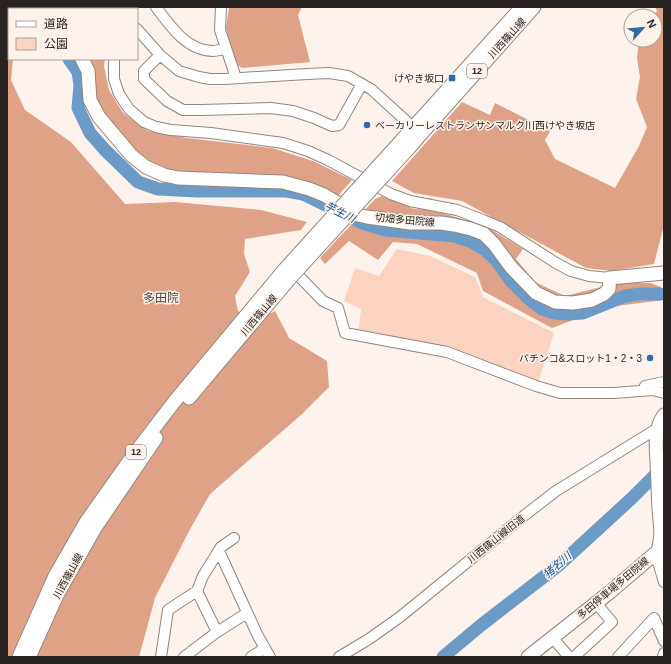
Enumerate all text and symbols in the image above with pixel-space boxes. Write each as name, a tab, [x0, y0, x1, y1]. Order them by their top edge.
legend	[8, 8, 138, 60]
north arrow	[623, 8, 663, 48]
street label: 川西篠山線	[486, 16, 528, 60]
text: 道路	[44, 17, 68, 31]
text: N	[645, 17, 659, 30]
text: 公園	[44, 37, 68, 51]
road number: 12	[467, 64, 487, 78]
place label: けやき坂口	[394, 73, 444, 84]
marker: けやき坂口	[447, 73, 457, 83]
marker: ベーカリーレストランサンマルク川西けやき坂店	[362, 120, 372, 130]
place label: ベーカリーレストランサンマルク川西けやき坂店	[375, 120, 595, 131]
water label: 芋生川	[323, 199, 358, 225]
street label: 切畑多田院線	[375, 212, 435, 228]
district label: 多田院	[143, 291, 179, 305]
street label: 川西篠山線	[239, 292, 279, 338]
place label: パチンコ&スロット1・2・3	[519, 353, 642, 364]
marker: パチンコ&スロット1・2・3	[645, 353, 655, 363]
road number: 12	[126, 445, 146, 459]
street label: 川西篠山線旧道	[465, 513, 527, 565]
water label: 猪名川	[541, 549, 574, 580]
street label: 川西篠山線	[51, 551, 85, 601]
street label: 多田停車場多田院線	[575, 555, 651, 621]

